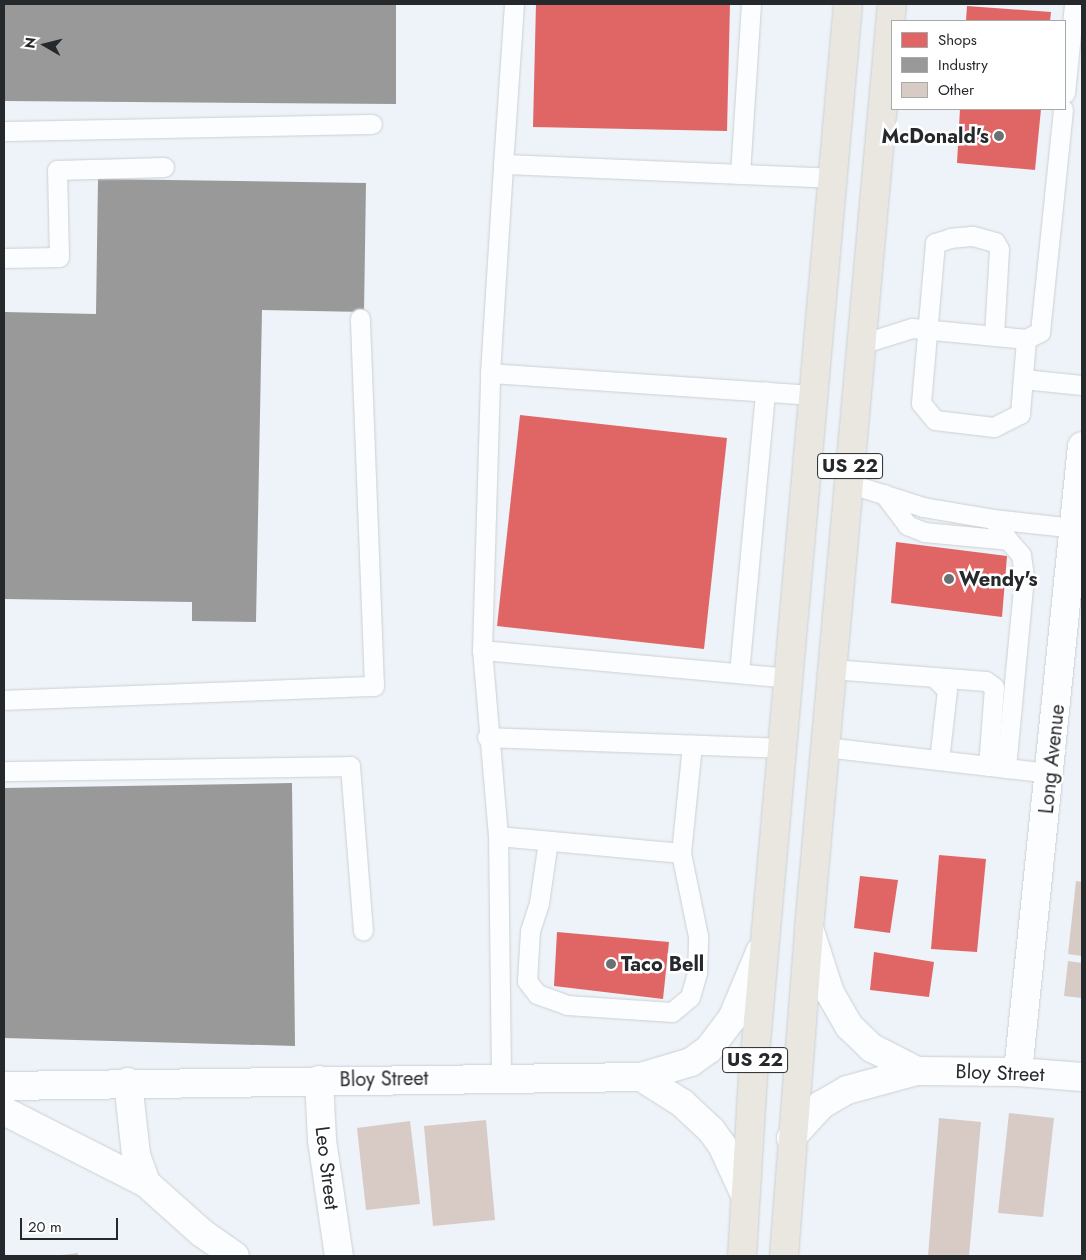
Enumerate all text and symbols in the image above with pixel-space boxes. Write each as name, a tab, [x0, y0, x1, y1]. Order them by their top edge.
north arrow	[20, 20, 70, 70]
legend	[891, 20, 1066, 110]
text: Shops	[938, 29, 977, 51]
text: N	[19, 36, 41, 50]
text: Industry	[938, 54, 988, 76]
text: Other	[938, 79, 974, 101]
place label: McDonald's	[882, 124, 989, 148]
marker: McDonald's	[993, 130, 1005, 142]
road number: US 22	[816, 450, 884, 482]
place label: Wendy's	[959, 567, 1038, 591]
marker: Wendy's	[943, 573, 955, 585]
street label: Long Avenue	[1034, 703, 1070, 815]
place label: Taco Bell	[621, 952, 704, 976]
marker: Taco Bell	[605, 958, 617, 970]
road number: US 22	[721, 1044, 789, 1076]
street label: Bloy Street	[955, 1059, 1045, 1087]
street label: Bloy Street	[339, 1066, 429, 1092]
street label: Leo Street	[310, 1125, 344, 1211]
scale bar	[22, 1208, 120, 1240]
text: 20 m	[28, 1216, 62, 1238]

